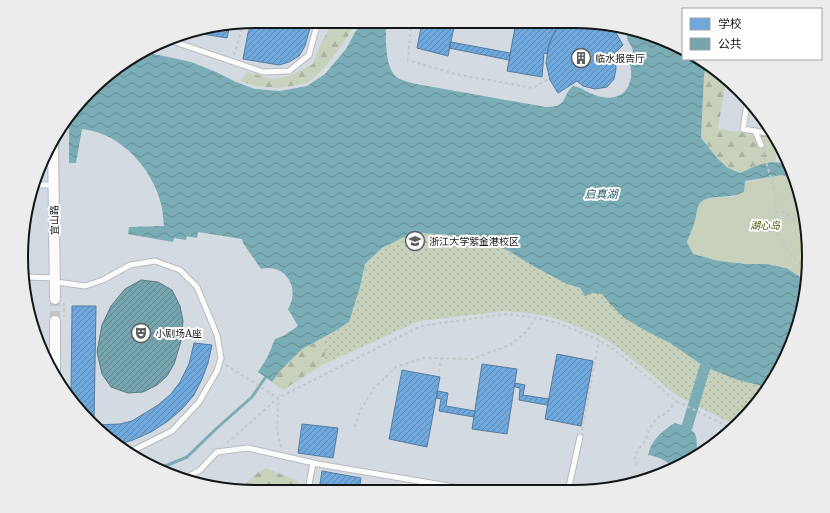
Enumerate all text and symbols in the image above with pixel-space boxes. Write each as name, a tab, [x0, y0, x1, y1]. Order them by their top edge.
legend	[682, 8, 822, 60]
text: 学校	[718, 15, 742, 32]
text: 公共	[718, 35, 742, 52]
building icon: 临水报告厅	[570, 47, 592, 69]
place label: 临水报告厅	[595, 51, 645, 65]
water label: 启真湖	[585, 186, 619, 201]
street label: 宜山路	[47, 205, 61, 235]
park label: 湖心岛	[750, 218, 781, 232]
school or university icon: 浙江大学紫金港校区	[404, 230, 426, 252]
place label: 浙江大学紫金港校区	[429, 234, 519, 248]
theatre icon: 小剧场A座	[130, 322, 152, 344]
place label: 小剧场A座	[155, 326, 202, 340]

